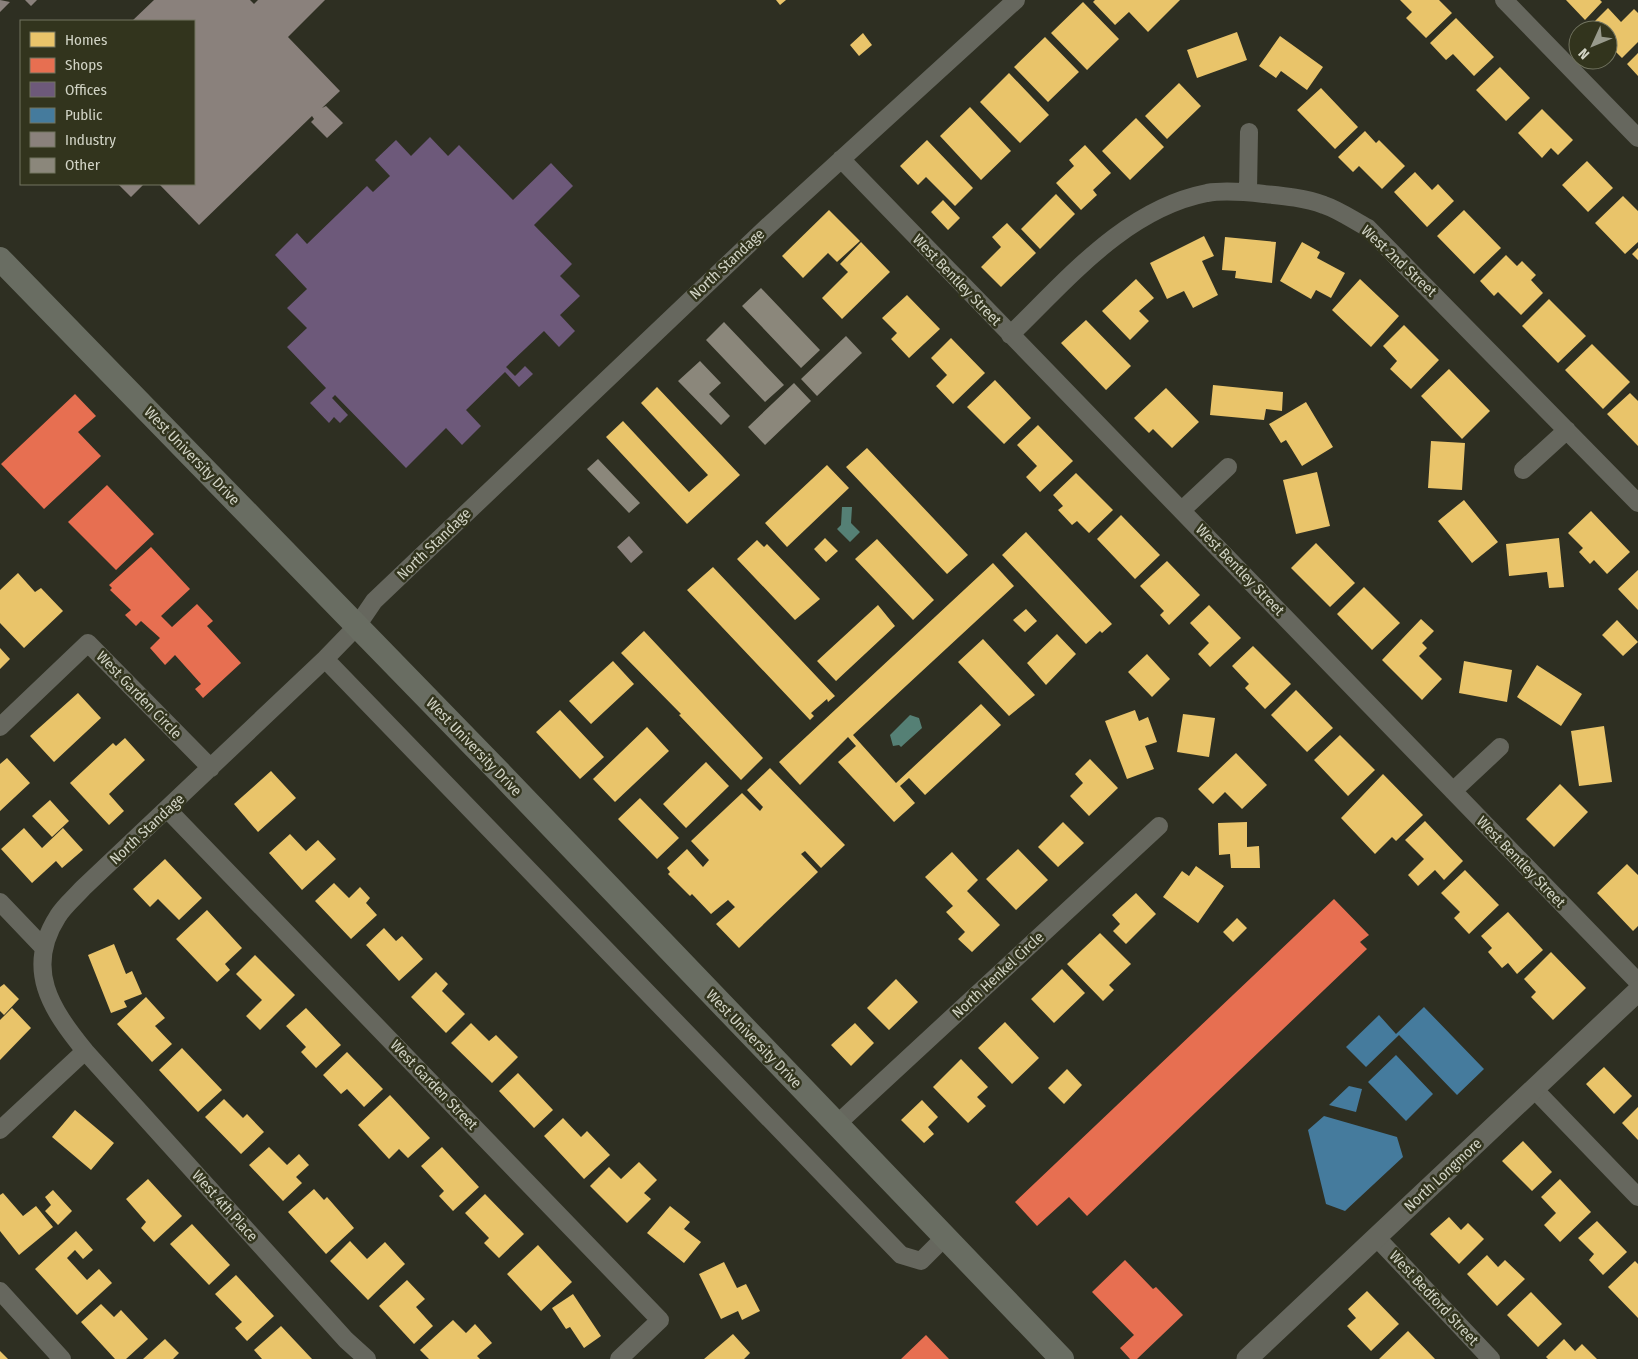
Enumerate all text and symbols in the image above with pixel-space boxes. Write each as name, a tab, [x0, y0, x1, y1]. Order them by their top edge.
legend	[20, 20, 195, 185]
north arrow	[1568, 20, 1618, 70]
text: Homes	[65, 31, 107, 49]
text: N	[1575, 45, 1593, 63]
text: Shops	[65, 56, 103, 74]
text: Offices	[65, 81, 107, 99]
text: Public	[65, 106, 103, 124]
text: Industry	[65, 131, 116, 149]
text: Other	[65, 156, 101, 174]
street label: West 2nd Street	[1358, 222, 1440, 300]
street label: North Standage	[686, 225, 768, 303]
street label: West Bentley Street	[909, 231, 1005, 329]
street label: West University Drive	[140, 403, 244, 509]
street label: North Standage	[393, 504, 475, 584]
street label: West Bentley Street	[1192, 521, 1288, 619]
street label: West Garden Circle	[93, 647, 185, 743]
street label: West University Drive	[422, 694, 526, 800]
street label: North Standage	[106, 790, 188, 868]
street label: West Bentley Street	[1473, 813, 1569, 911]
street label: North Henkel Circle	[948, 928, 1048, 1022]
street label: West University Drive	[702, 986, 806, 1092]
street label: West Garden Street	[387, 1036, 481, 1134]
street label: North Longmore	[1401, 1135, 1485, 1215]
street label: West 4th Place	[188, 1167, 262, 1245]
street label: West Bedford Street	[1386, 1247, 1482, 1349]

